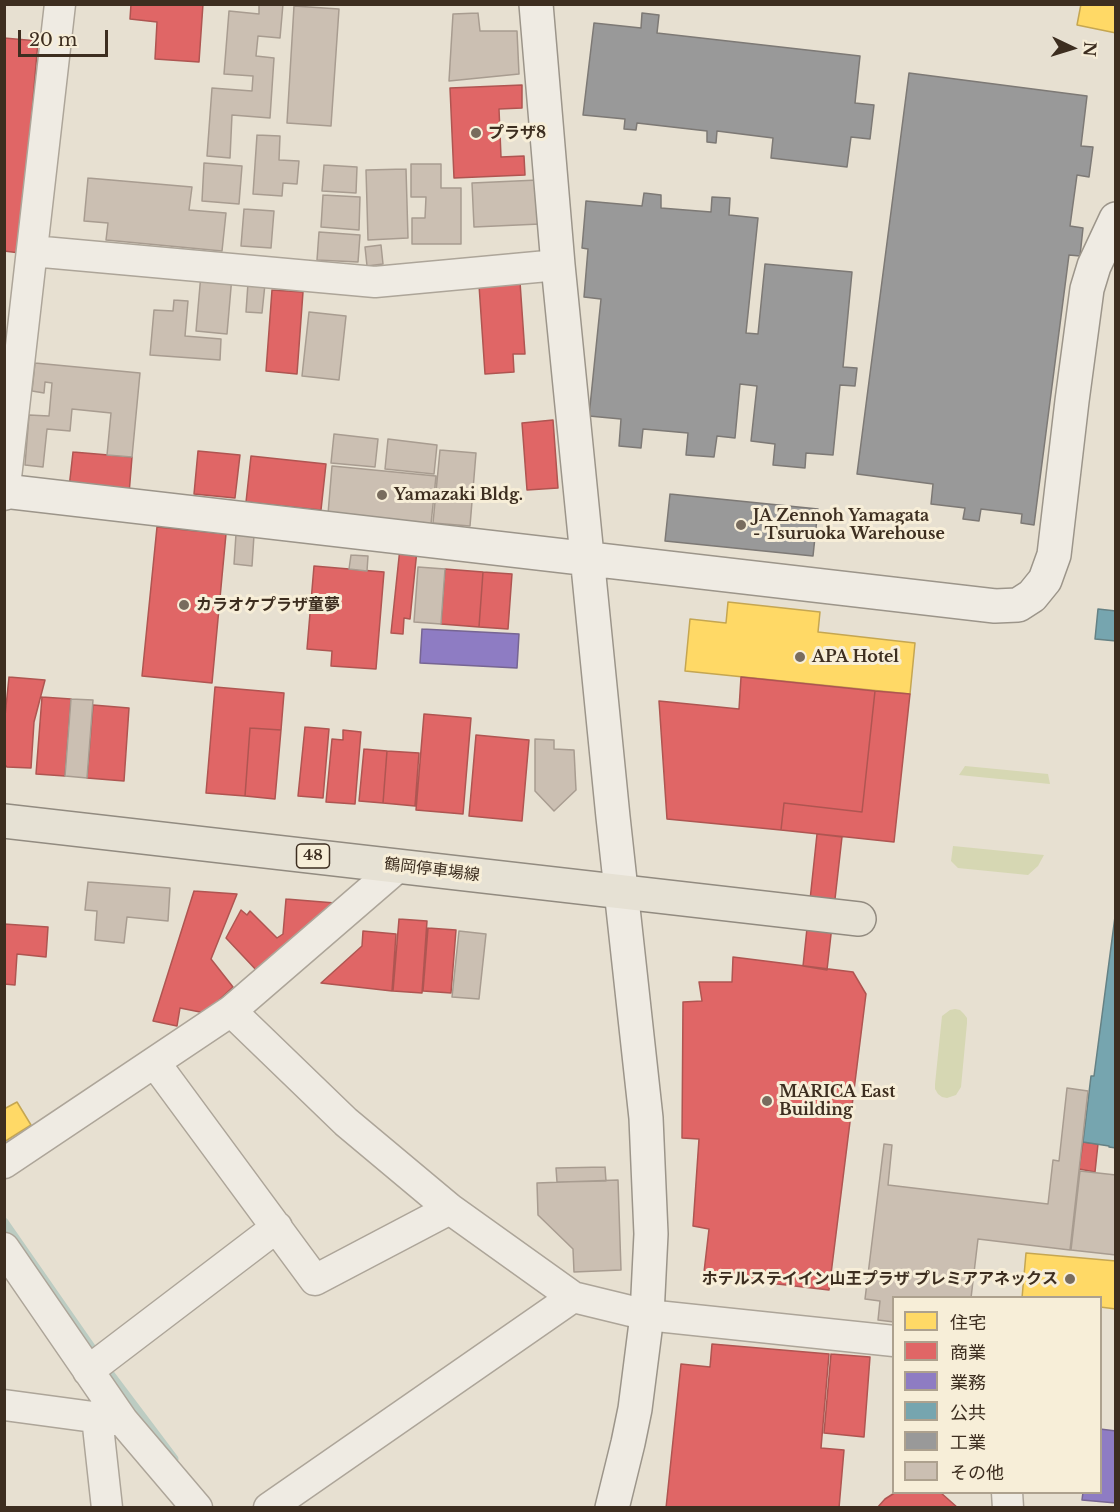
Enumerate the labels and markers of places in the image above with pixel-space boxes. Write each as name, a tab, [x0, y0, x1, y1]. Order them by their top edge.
place label: プラザ8	[488, 123, 546, 143]
marker: プラザ8	[469, 126, 483, 140]
place label: Yamazaki Bldg.	[394, 485, 523, 505]
marker: Yamazaki Bldg.	[375, 488, 389, 502]
place label: JA Zennoh Yamagata - Tsuruoka Warehouse	[753, 506, 945, 544]
marker: JA Zennoh Yamagata - Tsuruoka Warehouse	[734, 518, 748, 532]
place label: カラオケプラザ童夢	[196, 595, 340, 615]
marker: カラオケプラザ童夢	[177, 598, 191, 612]
place label: APA Hotel	[812, 647, 899, 667]
marker: APA Hotel	[793, 650, 807, 664]
place label: MARICA East Building	[779, 1082, 895, 1120]
marker: MARICA East Building	[760, 1094, 774, 1108]
place label: ホテルステイイン山王プラザ プレミアアネックス	[702, 1269, 1058, 1289]
marker: ホテルステイイン山王プラザ プレミアアネックス	[1063, 1272, 1077, 1286]

